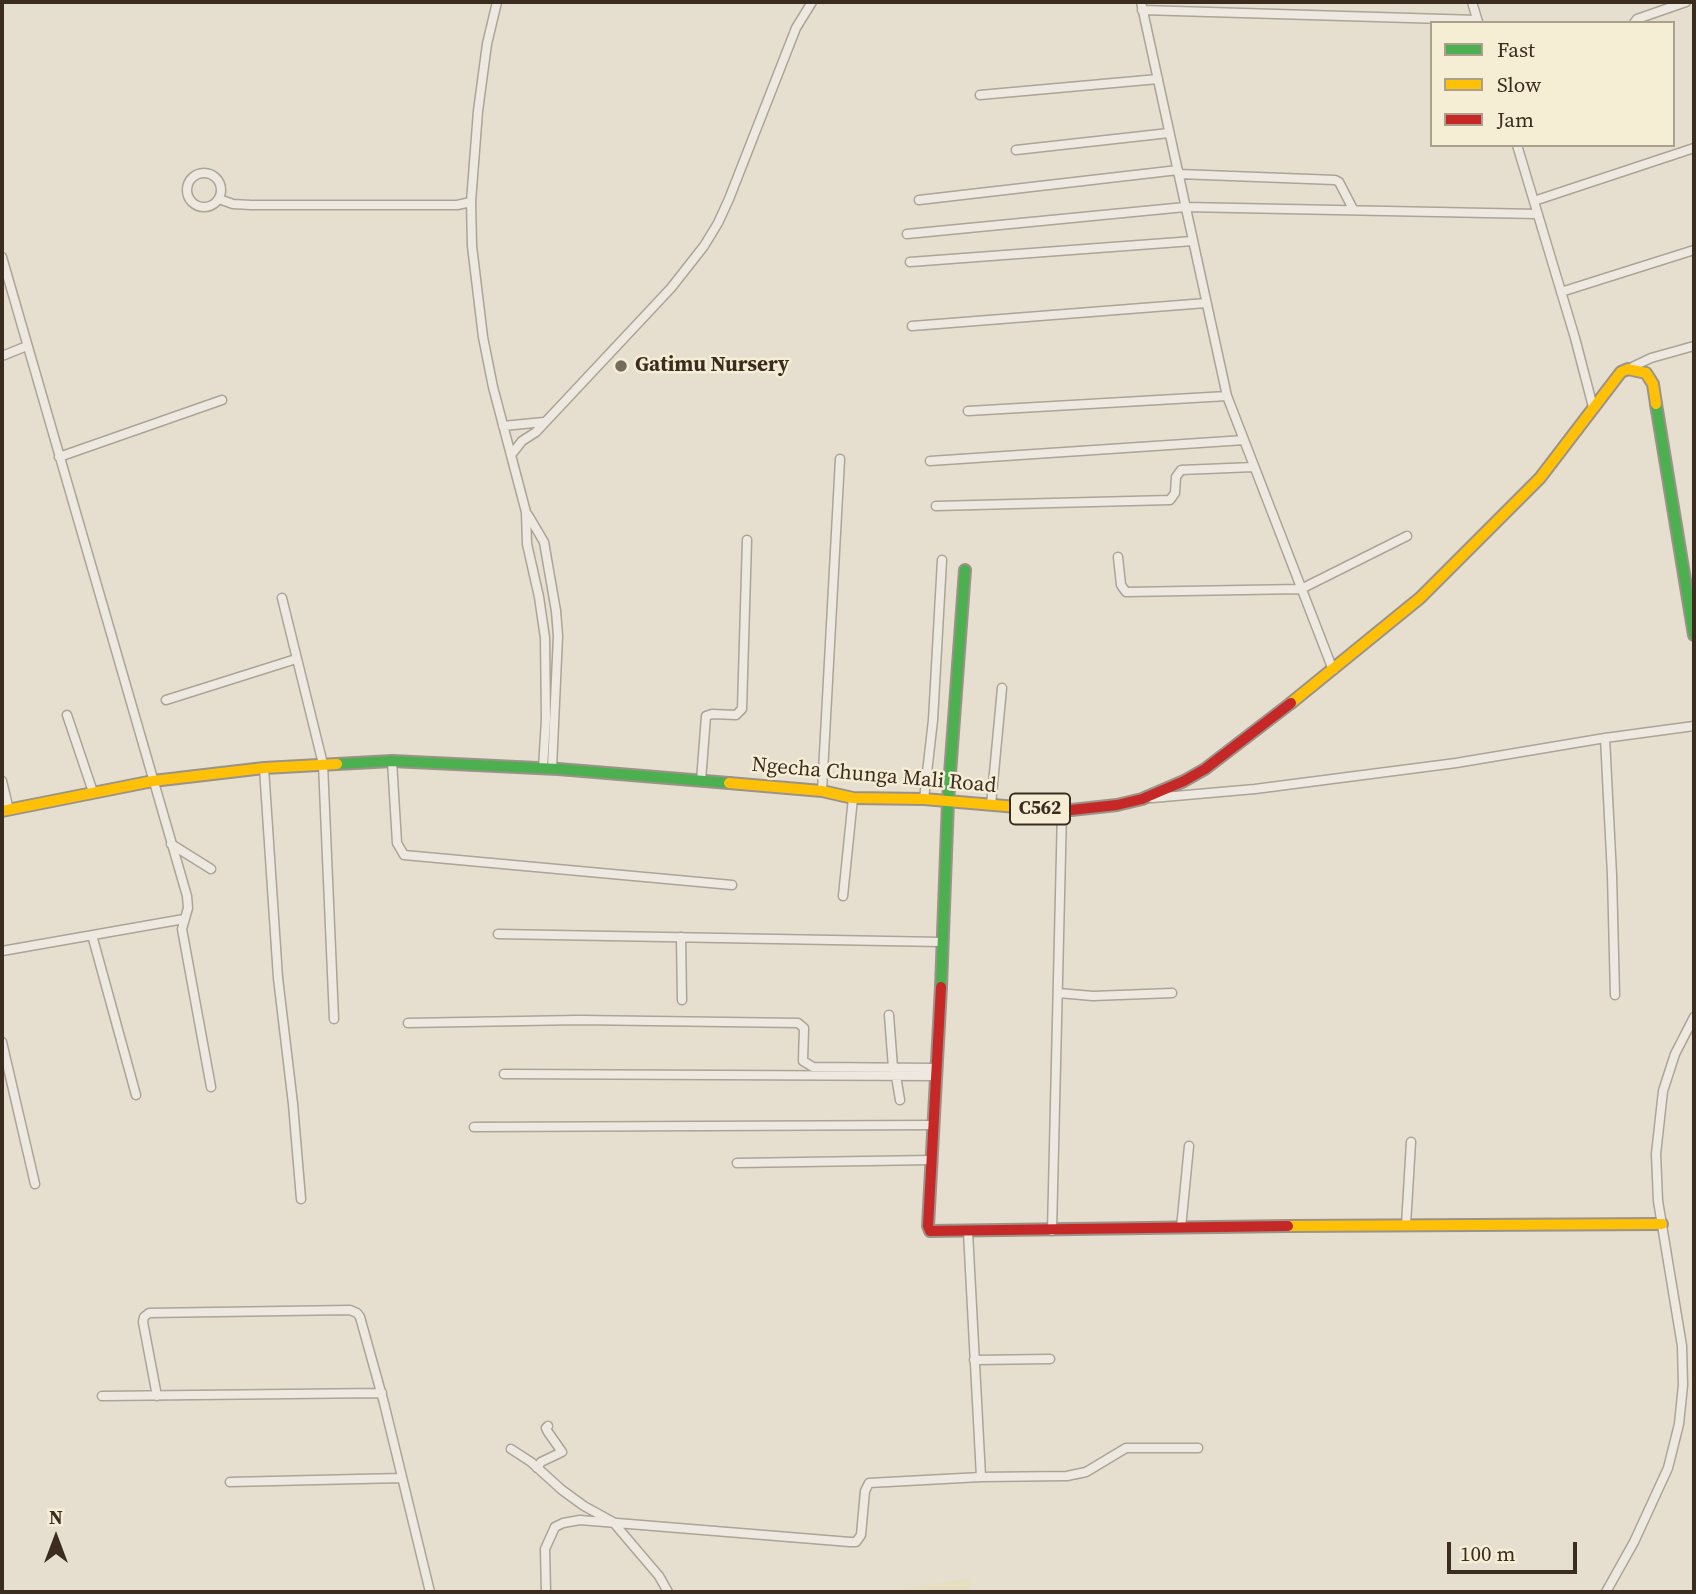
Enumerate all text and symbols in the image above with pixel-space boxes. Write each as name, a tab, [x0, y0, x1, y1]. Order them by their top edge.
legend	[1430, 21, 1675, 147]
text: Fast	[1497, 35, 1535, 64]
text: Slow	[1497, 70, 1541, 99]
text: Jam	[1497, 105, 1534, 134]
place label: Gatimu Nursery	[635, 353, 789, 379]
marker: Gatimu Nursery	[613, 358, 629, 374]
street label: Ngecha Chunga Mali Road	[751, 753, 997, 799]
road number: C562	[1010, 794, 1070, 824]
north arrow	[21, 1503, 91, 1573]
text: N	[49, 1504, 63, 1530]
scale bar	[1451, 1528, 1580, 1572]
text: 100 m	[1460, 1539, 1515, 1568]

